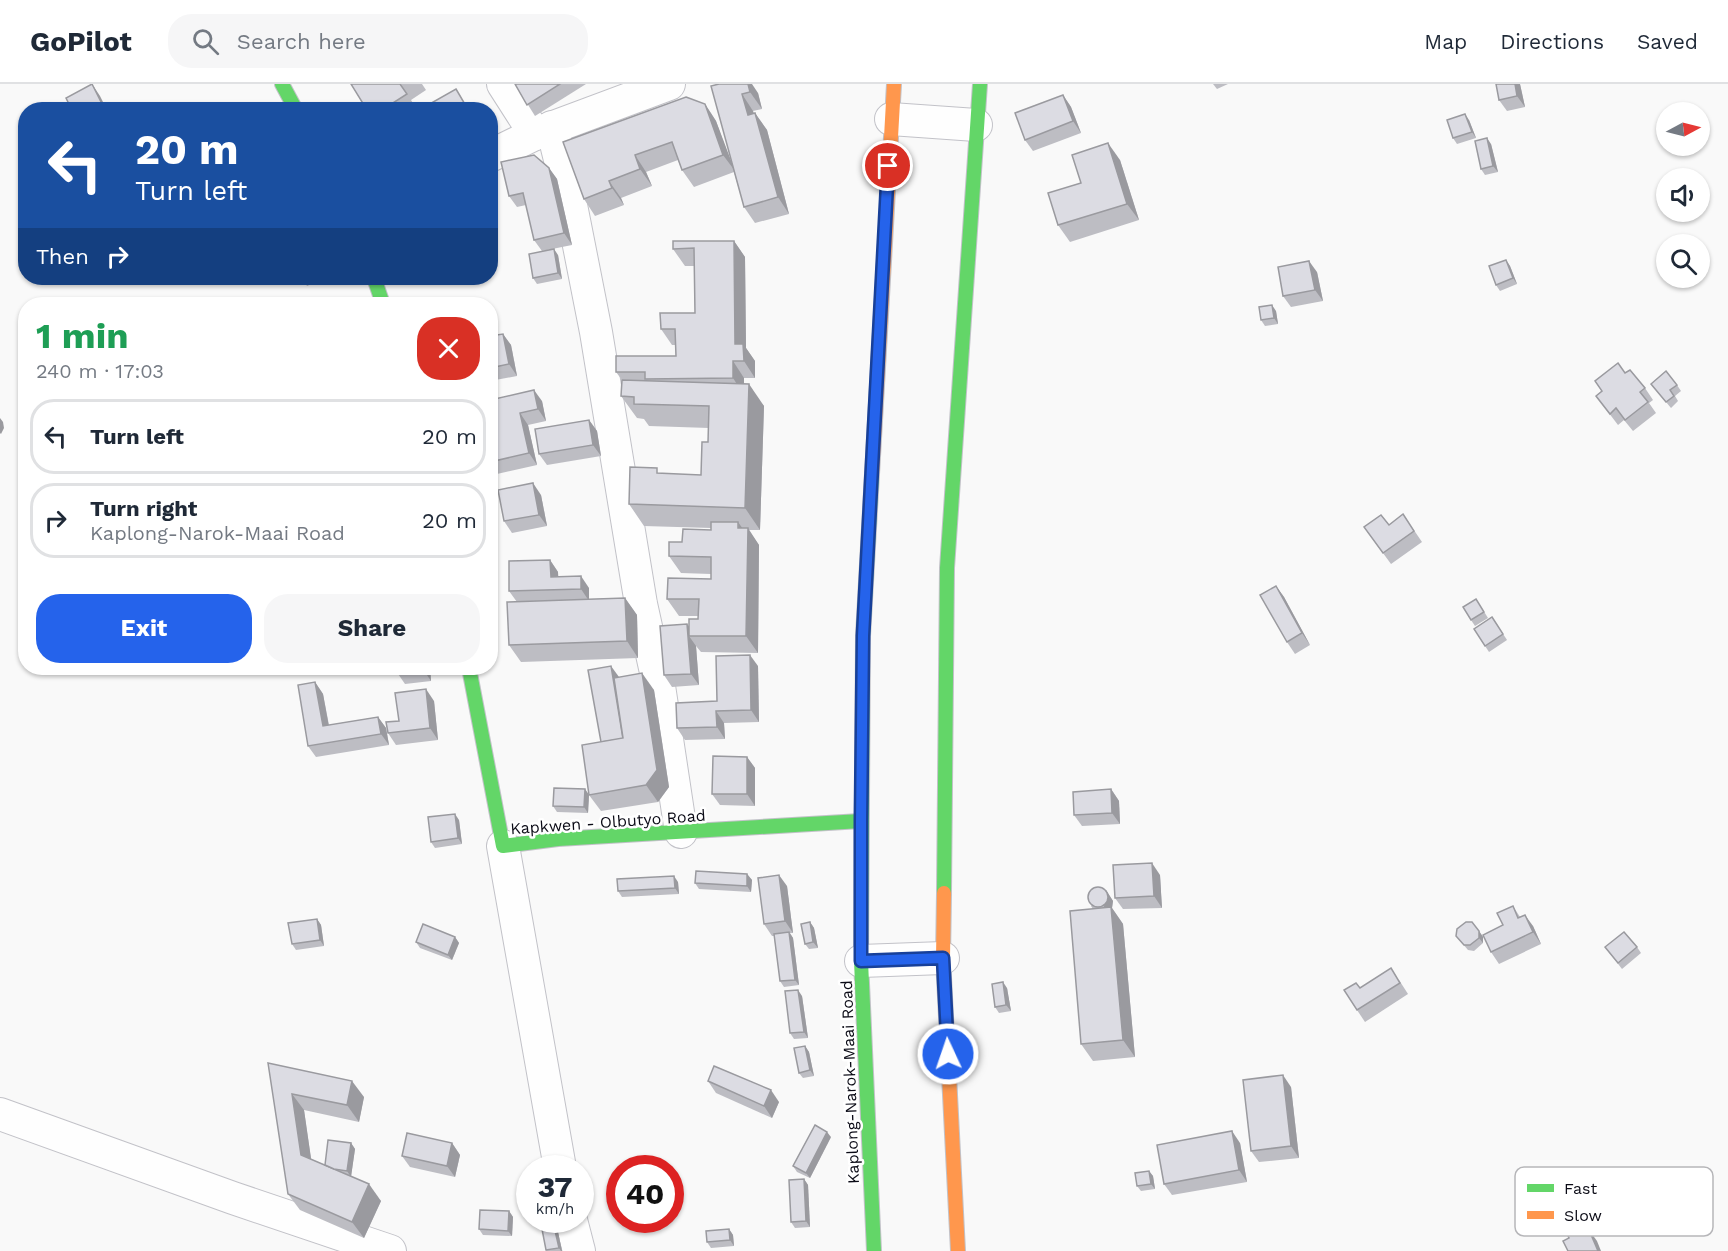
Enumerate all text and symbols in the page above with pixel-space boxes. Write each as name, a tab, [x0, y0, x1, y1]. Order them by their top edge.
search box	[168, 14, 588, 68]
text: GoPilot	[30, 25, 132, 58]
icon: search	[189, 25, 222, 58]
text: Search here	[237, 29, 366, 54]
text: Map	[1424, 29, 1467, 54]
text: Directions	[1500, 29, 1604, 54]
text: Saved	[1637, 29, 1698, 54]
north arrow	[1656, 102, 1710, 156]
map controls	[1656, 102, 1710, 288]
text: 20 m	[135, 125, 239, 174]
icon: left	[36, 126, 114, 204]
pin	[862, 140, 913, 191]
icon: arrive	[871, 149, 904, 182]
button: sound	[1656, 168, 1710, 222]
text: Turn left	[135, 175, 247, 207]
button: search	[1656, 234, 1710, 288]
icon: right	[101, 240, 134, 273]
text: Then	[36, 244, 89, 269]
text: 1 min	[36, 315, 128, 357]
button: close	[417, 317, 480, 380]
text: 240 m · 17:03	[36, 359, 164, 383]
icon: left	[39, 420, 72, 453]
text: Turn left	[90, 424, 184, 449]
text: 20 m	[422, 424, 477, 449]
text: Turn right	[90, 496, 197, 521]
icon: right	[39, 504, 72, 537]
text: 20 m	[422, 508, 477, 533]
text: Kaplong-Narok-Maai Road	[90, 521, 345, 545]
button: Exit	[36, 594, 252, 663]
button: Share	[264, 594, 480, 663]
street label: Kapkwen - Olbutyo Road	[510, 806, 706, 838]
street label: Kaplong-Narok-Maai Road	[837, 980, 863, 1184]
position arrow	[916, 1022, 980, 1086]
speed limit sign: 40	[606, 1155, 684, 1233]
legend	[1515, 1167, 1713, 1236]
text: 37	[537, 1169, 573, 1204]
text: Fast	[1564, 1179, 1597, 1198]
text: km/h	[536, 1200, 574, 1218]
text: Slow	[1564, 1206, 1602, 1225]

